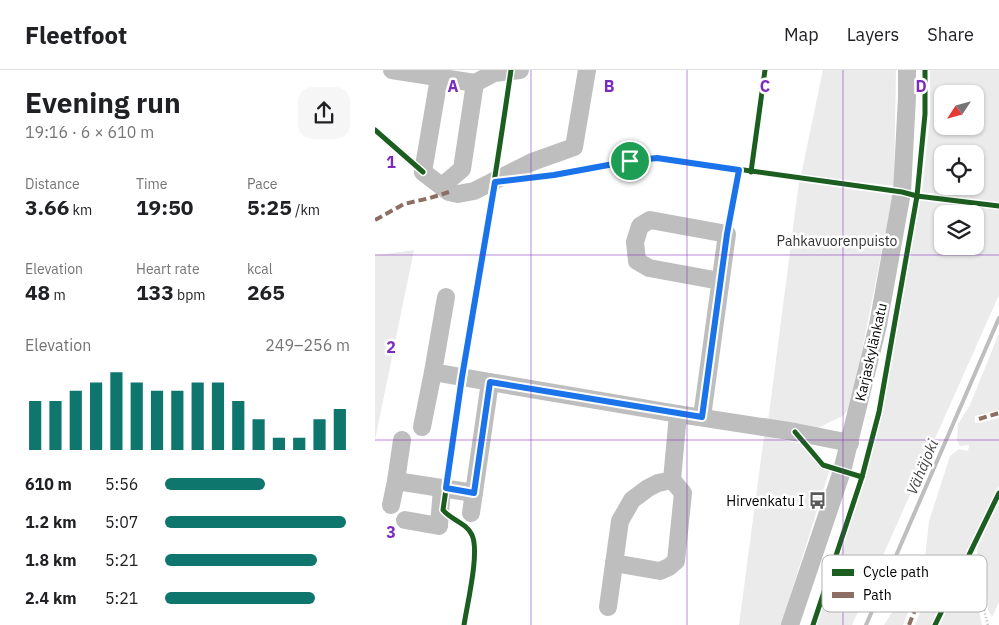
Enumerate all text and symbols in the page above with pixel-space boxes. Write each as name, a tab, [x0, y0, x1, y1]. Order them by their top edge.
text: Fleetfoot	[25, 19, 127, 51]
text: Map	[784, 23, 819, 46]
text: Layers	[847, 23, 899, 46]
text: Share	[927, 23, 974, 46]
text: A	[448, 76, 459, 96]
text: B	[604, 76, 615, 96]
text: C	[760, 76, 770, 96]
text: D	[915, 76, 927, 96]
text: Evening run	[25, 84, 181, 121]
north arrow	[934, 85, 984, 135]
map controls	[934, 85, 984, 255]
button: share	[298, 87, 350, 139]
text: 19:16 · 6 × 610 m	[25, 122, 154, 142]
pin	[609, 140, 651, 182]
button: locate	[934, 145, 984, 195]
icon: arrive	[616, 147, 644, 175]
text: 1	[386, 152, 396, 172]
text: Distance	[25, 175, 80, 193]
text: Time	[136, 175, 167, 193]
text: Pace	[247, 175, 277, 193]
text: 3.66	[25, 193, 69, 221]
text: 19:50	[136, 193, 193, 221]
text: 5:25	[247, 193, 292, 221]
text: km	[69, 201, 92, 219]
text: /km	[292, 201, 320, 219]
button: layers	[934, 205, 984, 255]
park label: Pahkavuorenpuisto	[777, 232, 898, 250]
text: Elevation	[25, 260, 83, 278]
text: Heart rate	[136, 260, 200, 278]
text: kcal	[247, 260, 272, 278]
text: 48	[25, 278, 50, 306]
text: 133	[136, 278, 174, 306]
text: 265	[247, 278, 285, 306]
text: m	[50, 286, 66, 304]
text: bpm	[174, 286, 206, 304]
street label: Karjaskylänkatu	[851, 301, 891, 403]
text: Elevation	[25, 335, 91, 355]
text: 249–256 m	[265, 335, 350, 355]
text: 2	[386, 337, 396, 357]
water label: Vähäjoki	[902, 436, 942, 498]
text: 610 m	[25, 474, 72, 494]
text: 5:56	[105, 474, 138, 494]
bus stop icon: Hirvenkatu I	[808, 491, 828, 511]
place label: Hirvenkatu I	[726, 492, 804, 510]
text: 1.2 km	[25, 512, 76, 532]
text: 5:07	[105, 512, 138, 532]
text: 3	[386, 522, 396, 542]
text: 1.8 km	[25, 550, 76, 570]
text: 5:21	[105, 550, 138, 570]
legend	[822, 555, 987, 612]
text: Cycle path	[863, 563, 929, 581]
text: Path	[863, 586, 892, 604]
text: 2.4 km	[25, 588, 76, 608]
text: 5:21	[105, 588, 138, 608]

